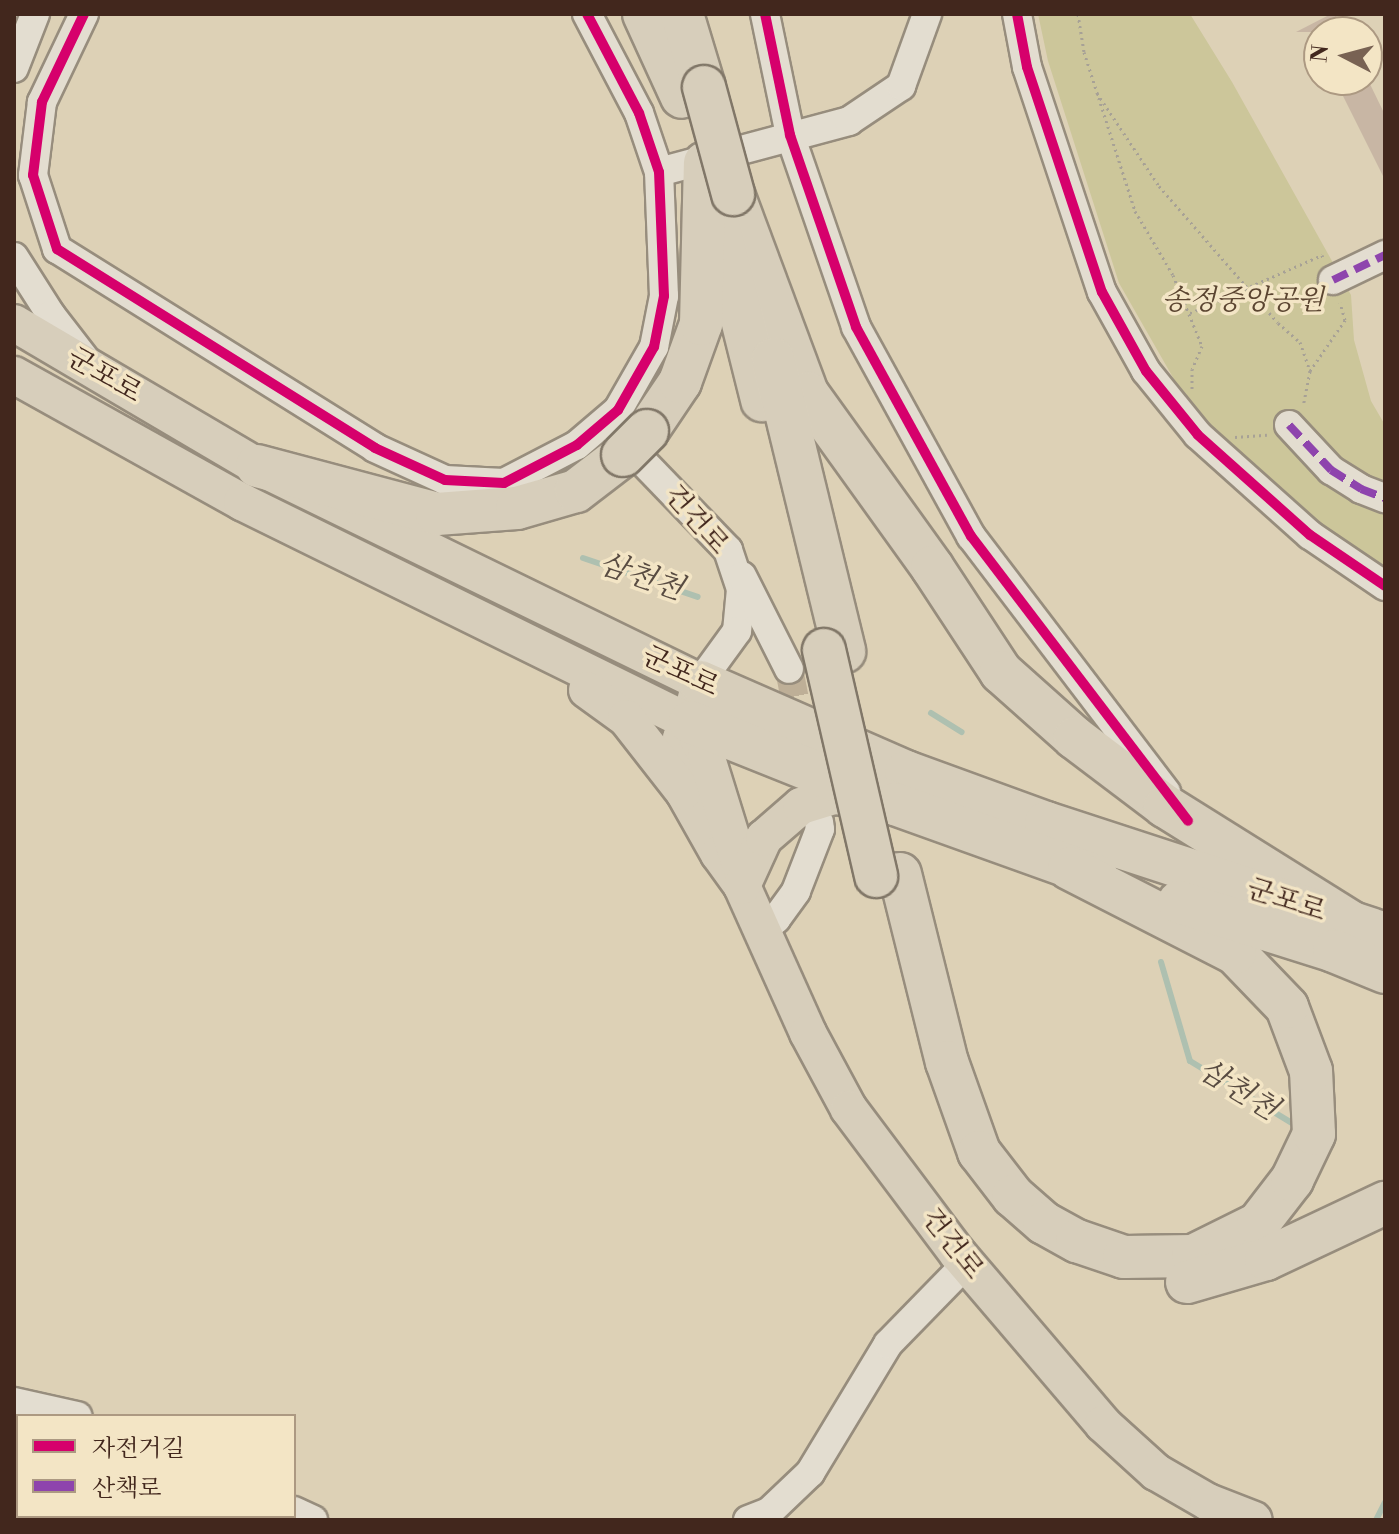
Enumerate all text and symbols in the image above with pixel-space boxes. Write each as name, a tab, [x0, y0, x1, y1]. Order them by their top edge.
north arrow	[1303, 16, 1383, 96]
text: N	[1306, 44, 1335, 64]
park label: 송정중앙공원	[1162, 284, 1324, 318]
street label: 군포로	[60, 341, 148, 411]
street label: 건건로	[657, 478, 735, 562]
water label: 삼천천	[594, 546, 688, 608]
street label: 군포로	[636, 640, 724, 704]
street label: 군포로	[1242, 872, 1330, 930]
water label: 삼천천	[1192, 1052, 1284, 1128]
street label: 건건로	[914, 1202, 990, 1286]
legend	[16, 1414, 296, 1518]
text: 자전거길	[92, 1434, 185, 1464]
text: 산책로	[92, 1474, 162, 1504]

